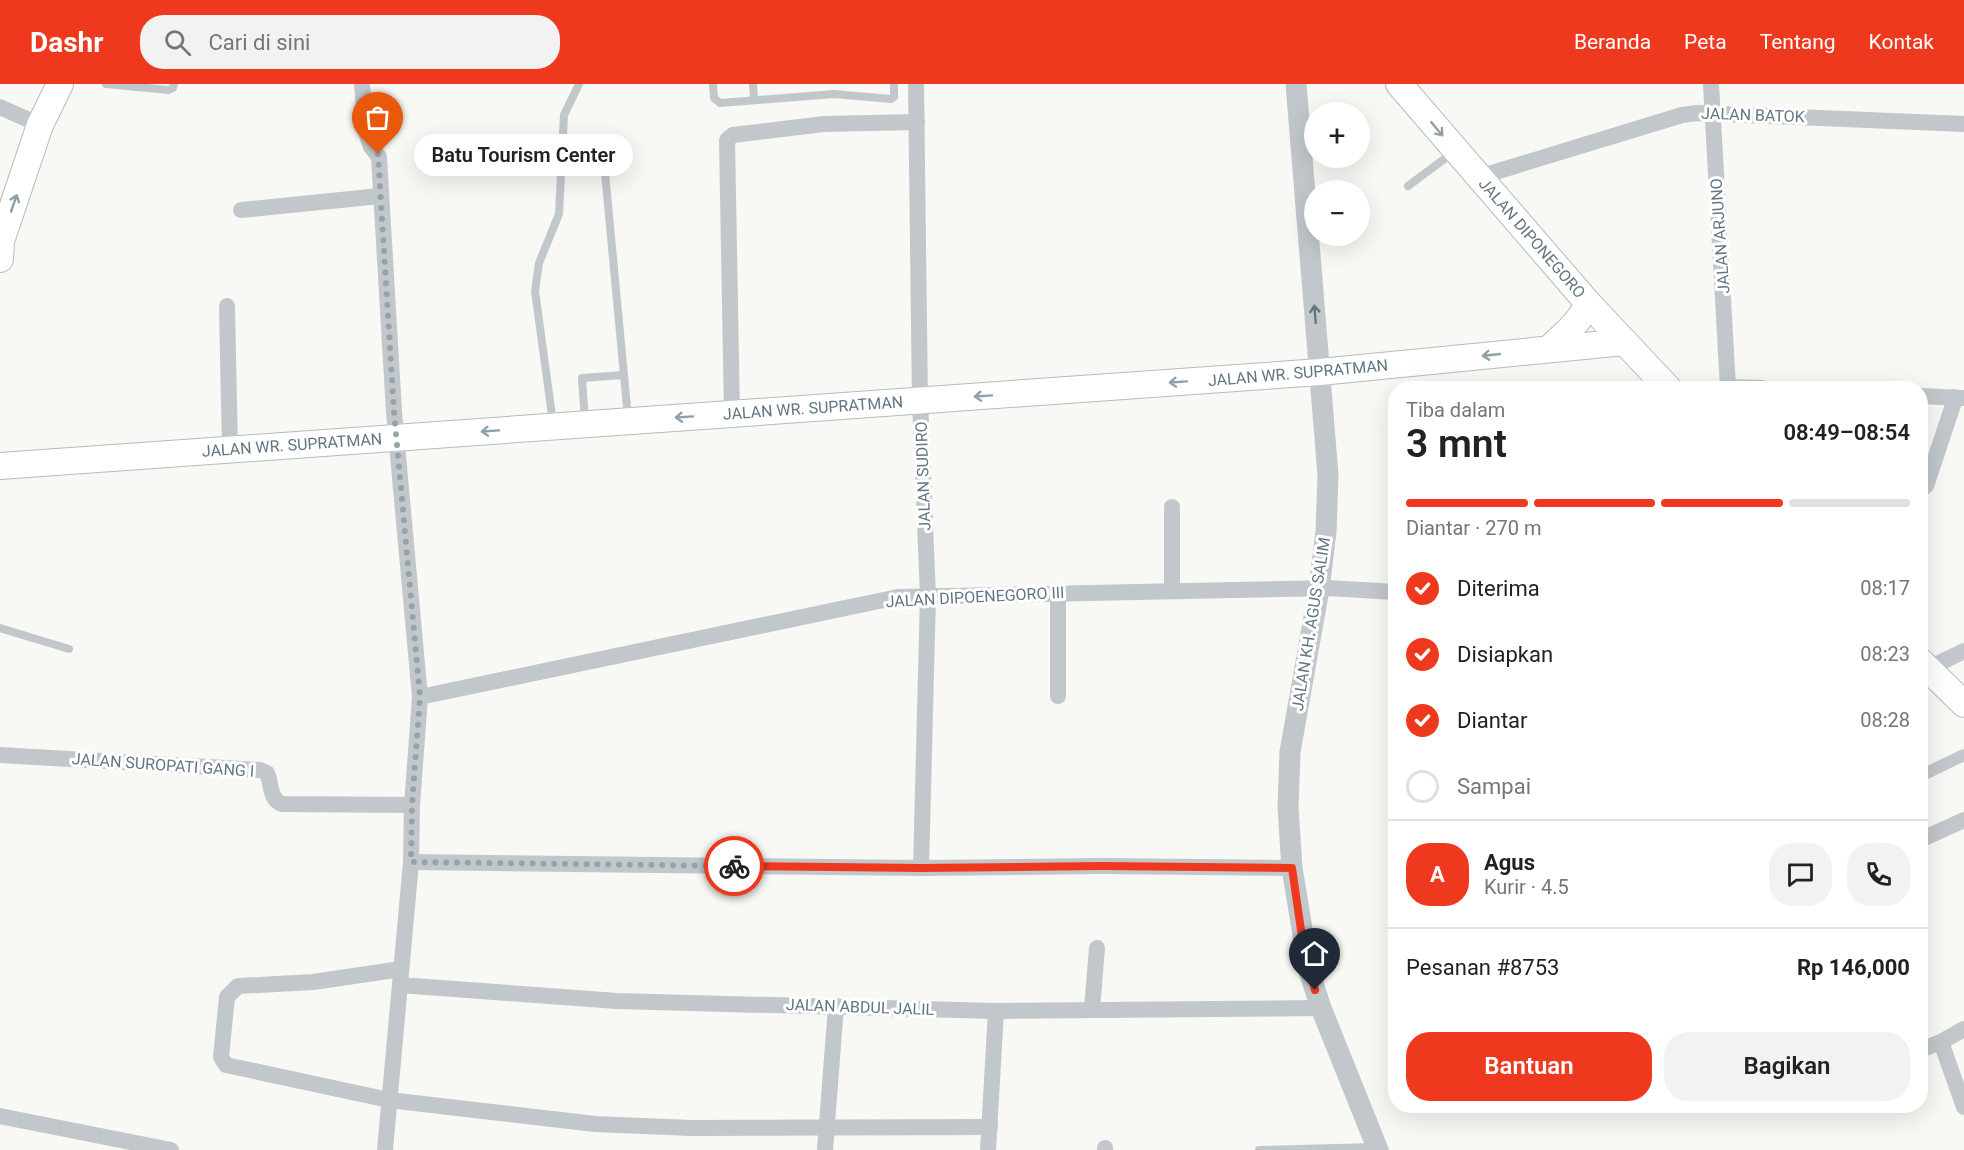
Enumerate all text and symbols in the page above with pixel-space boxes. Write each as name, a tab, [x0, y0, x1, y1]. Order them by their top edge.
search box	[140, 15, 560, 69]
text: Dashr	[30, 26, 104, 59]
icon: search	[161, 26, 194, 59]
text: Cari di sini	[209, 30, 310, 55]
text: Beranda	[1574, 30, 1651, 54]
text: Peta	[1684, 30, 1727, 54]
text: Tentang	[1760, 30, 1836, 54]
text: Kontak	[1869, 30, 1934, 54]
pin	[352, 92, 403, 154]
icon: bag	[361, 101, 394, 134]
map controls	[1304, 102, 1370, 246]
button: +	[1304, 102, 1370, 168]
street label: JALAN BATOK	[1701, 104, 1806, 126]
one-way arrow	[1430, 121, 1443, 137]
callout: Batu Tourism Center	[414, 133, 633, 175]
text: Batu Tourism Center	[432, 143, 615, 167]
street label: JALAN DIPONEGORO	[1475, 174, 1589, 302]
street label: JALAN ARJUNO	[1706, 178, 1734, 294]
button: −	[1304, 180, 1370, 246]
one-way arrow	[10, 194, 21, 213]
one-way arrow	[1309, 304, 1320, 324]
one-way arrow	[1482, 350, 1502, 361]
street label: JALAN WR. SUPRATMAN	[1207, 356, 1389, 390]
one-way arrow	[1168, 377, 1188, 388]
one-way arrow	[974, 391, 994, 402]
street label: JALAN WR. SUPRATMAN	[722, 392, 904, 424]
text: Tiba dalam	[1406, 398, 1505, 422]
one-way arrow	[675, 412, 695, 423]
text: 08:49–08:54	[1783, 420, 1910, 445]
street label: JALAN SUDIRO	[912, 421, 934, 531]
text: 3 mnt	[1406, 421, 1507, 467]
one-way arrow	[480, 426, 500, 437]
street label: JALAN WR. SUPRATMAN	[201, 429, 383, 461]
text: Diantar · 270 m	[1406, 516, 1541, 540]
street label: JALAN KH. AGUS SALIM	[1288, 536, 1334, 712]
icon: check	[1406, 572, 1439, 605]
text: Diterima	[1457, 576, 1540, 601]
text: 08:17	[1860, 576, 1910, 600]
street label: JALAN DIPOENEGORO III	[885, 583, 1065, 611]
icon: check	[1406, 638, 1439, 671]
text: Disiapkan	[1457, 642, 1553, 667]
text: 08:23	[1860, 642, 1910, 666]
icon: check	[1406, 704, 1439, 737]
text: Diantar	[1457, 708, 1528, 733]
text: 08:28	[1860, 708, 1910, 732]
street label: JALAN SUROPATI GANG I	[71, 749, 255, 781]
text: Sampai	[1457, 774, 1531, 799]
courier	[704, 836, 764, 896]
button: chat	[1769, 843, 1832, 906]
button: phone	[1847, 843, 1910, 906]
icon: bike	[718, 850, 751, 883]
text: Agus	[1484, 850, 1535, 875]
text: A	[1430, 862, 1445, 887]
text: Kurir · 4.5	[1484, 875, 1569, 899]
pin	[1289, 928, 1340, 990]
icon: home	[1298, 937, 1331, 970]
text: Pesanan #8753	[1406, 955, 1559, 980]
text: Rp 146,000	[1797, 955, 1910, 980]
street label: JALAN ABDUL JALIL	[786, 995, 935, 1019]
button: Bantuan	[1406, 1032, 1652, 1101]
button: Bagikan	[1664, 1032, 1910, 1101]

